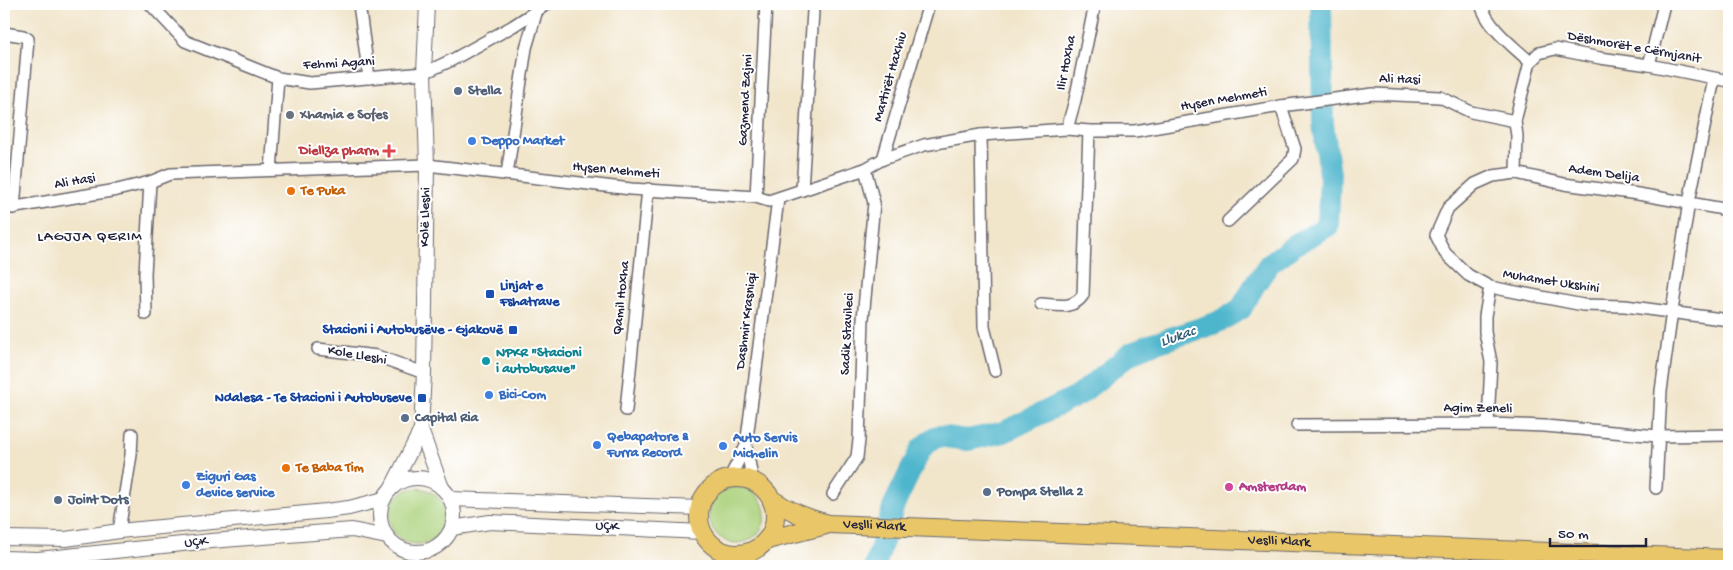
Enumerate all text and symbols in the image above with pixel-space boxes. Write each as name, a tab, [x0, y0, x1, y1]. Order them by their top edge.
street label: Dëshmorët e Cërmjanit	[1565, 28, 1703, 68]
street label: Martirët Haxhiu	[870, 30, 912, 124]
street label: Ilir Hoxha	[1053, 33, 1081, 92]
street label: Fehmi Agani	[302, 54, 375, 74]
street label: Gazmend Zajmi	[735, 54, 757, 146]
street label: Ali Hasi	[1379, 71, 1421, 89]
place label: Stella	[468, 83, 503, 100]
street label: Hysen Mehmeti	[1179, 84, 1269, 116]
marker: Stella	[452, 85, 464, 97]
place label: Xhamia e Sofes	[299, 107, 389, 124]
marker: Xhamia e Sofes	[284, 109, 296, 121]
place label: Deppo Market	[480, 133, 566, 150]
marker: Deppo Market	[466, 135, 478, 147]
place label: Diellza pharm	[297, 143, 379, 160]
marker: Diellza pharm	[383, 145, 395, 157]
street label: Hysen Mehmeti	[572, 159, 660, 183]
street label: Adem Delija	[1568, 161, 1642, 188]
street label: Ali Hasi	[53, 170, 97, 194]
place label: Te Puka	[300, 183, 346, 200]
marker: Te Puka	[285, 185, 297, 197]
street label: Kolë Lleshi	[417, 187, 435, 247]
district label: LAGJJA QERIM	[37, 228, 143, 246]
street label: Qamil Hoxha	[610, 259, 634, 336]
street label: Muhamet Ukshini	[1502, 266, 1600, 298]
street label: Dashmir Krasniqi	[732, 272, 761, 371]
place label: Linjat e Fshatrave	[499, 278, 560, 311]
marker: Linjat e Fshatrave	[484, 288, 496, 300]
street label: Sadik Stavileci	[837, 292, 859, 376]
place label: Stacioni i Autobusëve - Gjakovë	[322, 322, 504, 339]
water label: Llukac	[1158, 322, 1200, 352]
marker: Stacioni i Autobusëve - Gjakovë	[507, 324, 519, 336]
street label: Kole Lleshi	[326, 342, 388, 370]
place label: NPKR "Stacioni i autobusave"	[496, 345, 582, 378]
marker: NPKR "Stacioni i autobusave"	[480, 355, 492, 367]
place label: Bici-Com	[498, 387, 546, 404]
marker: Bici-Com	[483, 389, 495, 401]
place label: Ndalesa - Te Stacioni i Autobuseve	[215, 390, 413, 407]
marker: Ndalesa - Te Stacioni i Autobuseve	[416, 392, 428, 404]
street label: Agim Zeneli	[1443, 400, 1513, 418]
place label: Capital Ria	[414, 410, 480, 427]
marker: Capital Ria	[399, 412, 411, 424]
place label: Qebapatore & Furra Record	[606, 429, 689, 462]
place label: Auto Servis Michelin	[732, 430, 798, 463]
marker: Qebapatore & Furra Record	[591, 439, 603, 451]
marker: Auto Servis Michelin	[717, 440, 729, 452]
place label: Te Baba Tim	[295, 460, 364, 477]
marker: Te Baba Tim	[280, 462, 292, 474]
place label: Ziguri Gas device service	[196, 469, 275, 502]
marker: Ziguri Gas device service	[180, 479, 192, 491]
place label: Amsterdam	[1238, 479, 1306, 496]
marker: Amsterdam	[1223, 481, 1235, 493]
place label: Pompa Stella 2	[996, 484, 1084, 501]
marker: Pompa Stella 2	[981, 486, 993, 498]
place label: Joint Dots	[67, 492, 130, 509]
marker: Joint Dots	[52, 494, 64, 506]
scale bar	[1550, 515, 1647, 547]
street label: Veslli Klark	[842, 516, 908, 536]
street label: UÇK	[595, 518, 620, 536]
text: 50 m	[1558, 526, 1589, 544]
street label: Veslli Klark	[1247, 532, 1312, 551]
street label: UÇK	[183, 533, 210, 553]

